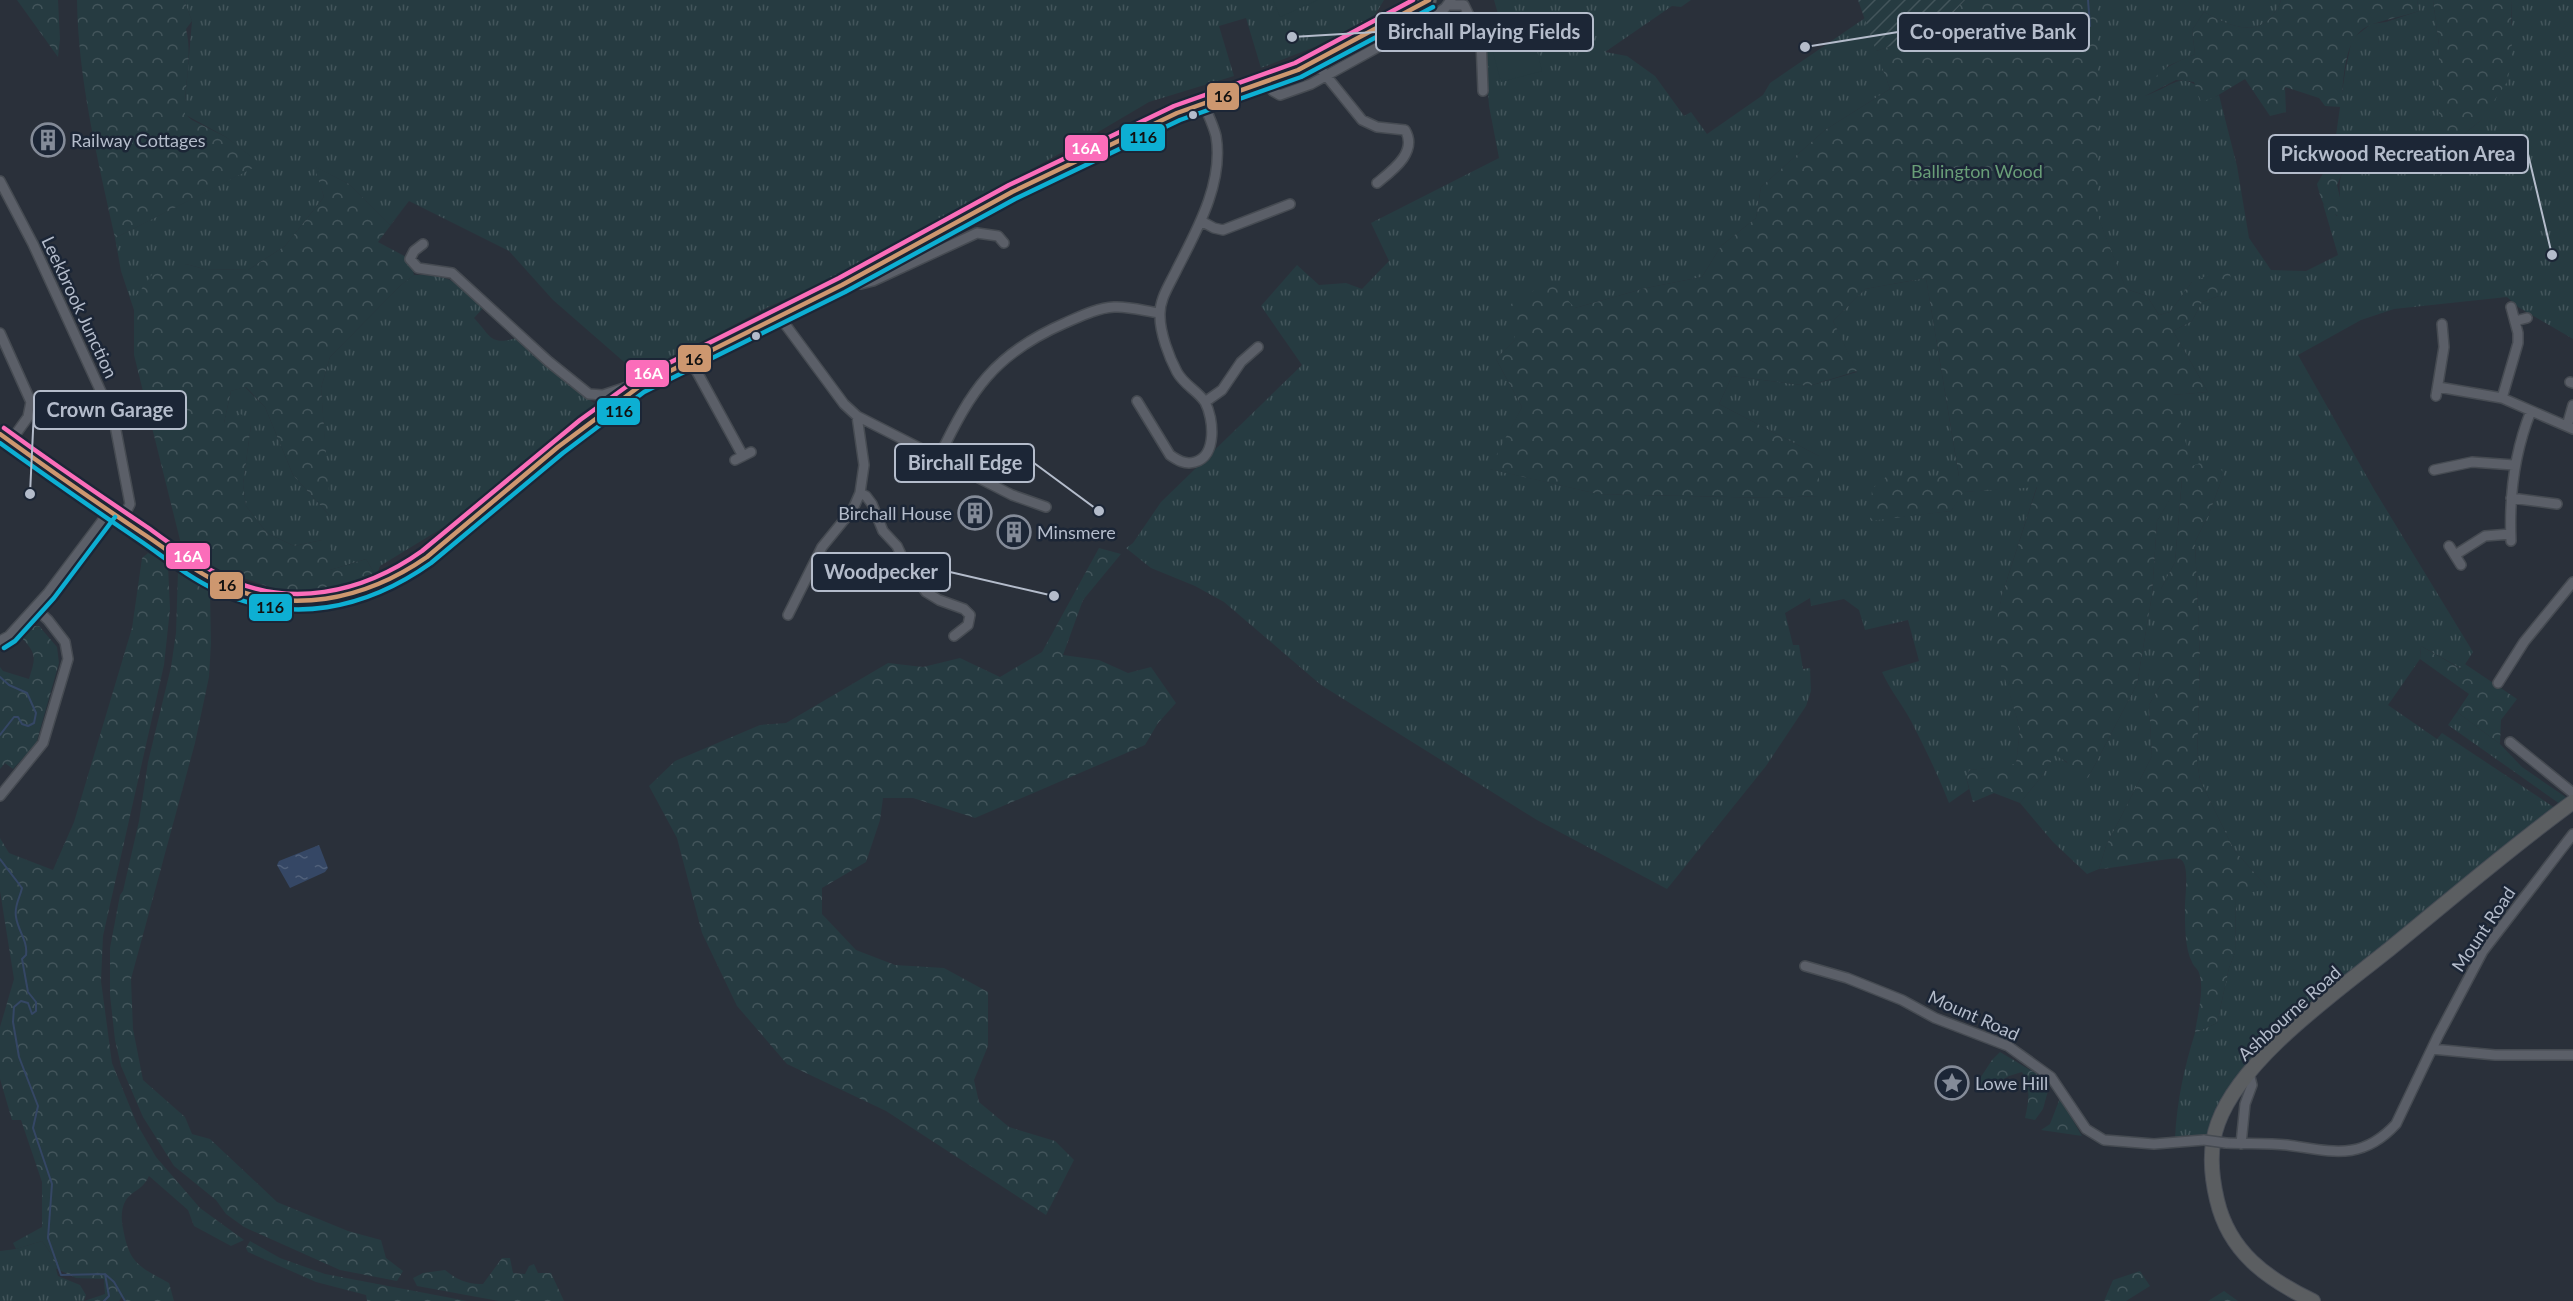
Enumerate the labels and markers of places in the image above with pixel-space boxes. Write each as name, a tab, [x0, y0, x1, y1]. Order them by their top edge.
callout: Birchall Playing Fields	[1376, 13, 1593, 51]
callout: Co-operative Bank	[1898, 13, 2089, 51]
unlabelled marker	[1187, 109, 1199, 121]
building icon: Railway Cottages	[30, 122, 66, 158]
place label: Railway Cottages	[71, 129, 206, 151]
callout: Pickwood Recreation Area	[2269, 135, 2528, 173]
unlabelled marker	[750, 330, 762, 342]
callout: Crown Garage	[34, 391, 186, 429]
callout: Birchall Edge	[895, 444, 1034, 482]
building icon: Birchall House	[957, 495, 993, 531]
place label: Birchall House	[838, 502, 952, 524]
building icon: Minsmere	[996, 514, 1032, 550]
place label: Minsmere	[1037, 521, 1116, 543]
callout: Woodpecker	[812, 553, 950, 591]
place icon: Lowe Hill	[1934, 1065, 1970, 1101]
place label: Lowe Hill	[1975, 1072, 2048, 1094]

